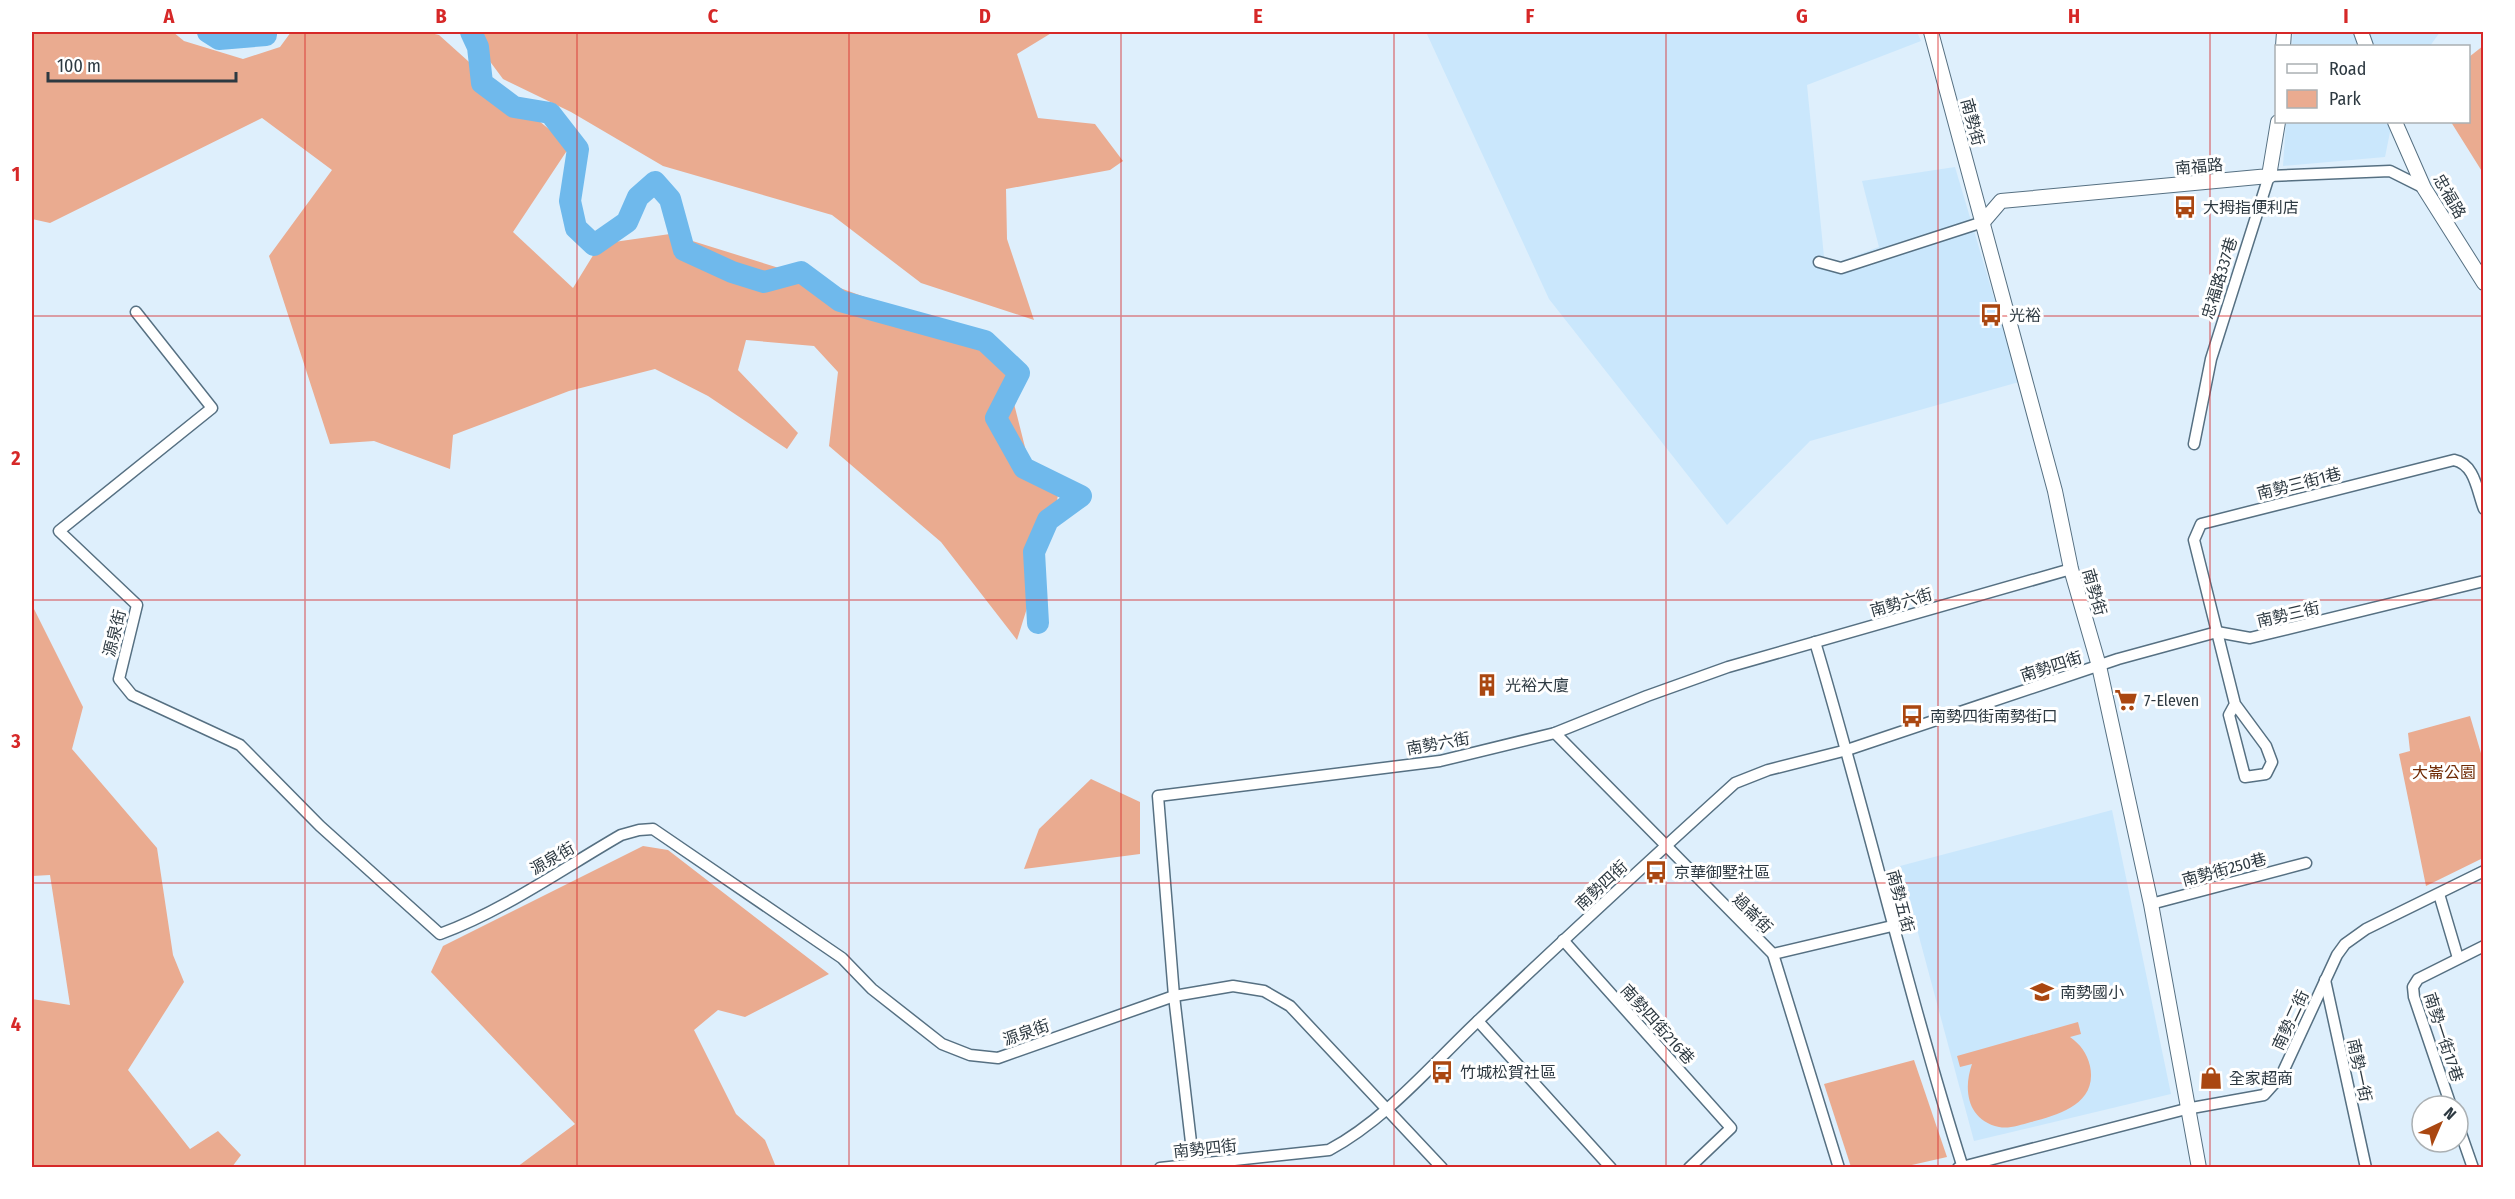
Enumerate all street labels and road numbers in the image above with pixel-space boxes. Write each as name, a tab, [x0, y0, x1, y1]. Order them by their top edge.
street label: 南勢街	[1957, 96, 1988, 148]
street label: 南福路	[2174, 155, 2224, 178]
street label: 忠福路	[2429, 171, 2470, 222]
street label: 忠福路337巷	[2198, 235, 2241, 321]
street label: 南勢三街1巷	[2255, 464, 2343, 503]
street label: 南勢街	[2079, 566, 2110, 618]
street label: 南勢六街	[1868, 585, 1935, 620]
street label: 南勢三街	[2255, 598, 2321, 631]
street label: 源泉街	[99, 608, 130, 659]
street label: 南勢四街	[2018, 648, 2085, 685]
street label: 南勢六街	[1405, 729, 1471, 758]
street label: 源泉街	[527, 838, 578, 879]
street label: 南勢街250巷	[2180, 849, 2268, 890]
street label: 南勢四街	[1571, 857, 1631, 914]
street label: 南勢五街	[1883, 868, 1918, 935]
street label: 過崙街	[1729, 890, 1776, 937]
street label: 南勢四街216巷	[1617, 980, 1698, 1068]
street label: 南勢二街	[2268, 987, 2313, 1053]
street label: 南勢一街17巷	[2420, 990, 2467, 1084]
street label: 源泉街	[1000, 1016, 1052, 1049]
street label: 南勢一街	[2344, 1037, 2375, 1103]
street label: 南勢四街	[1172, 1136, 1238, 1161]

